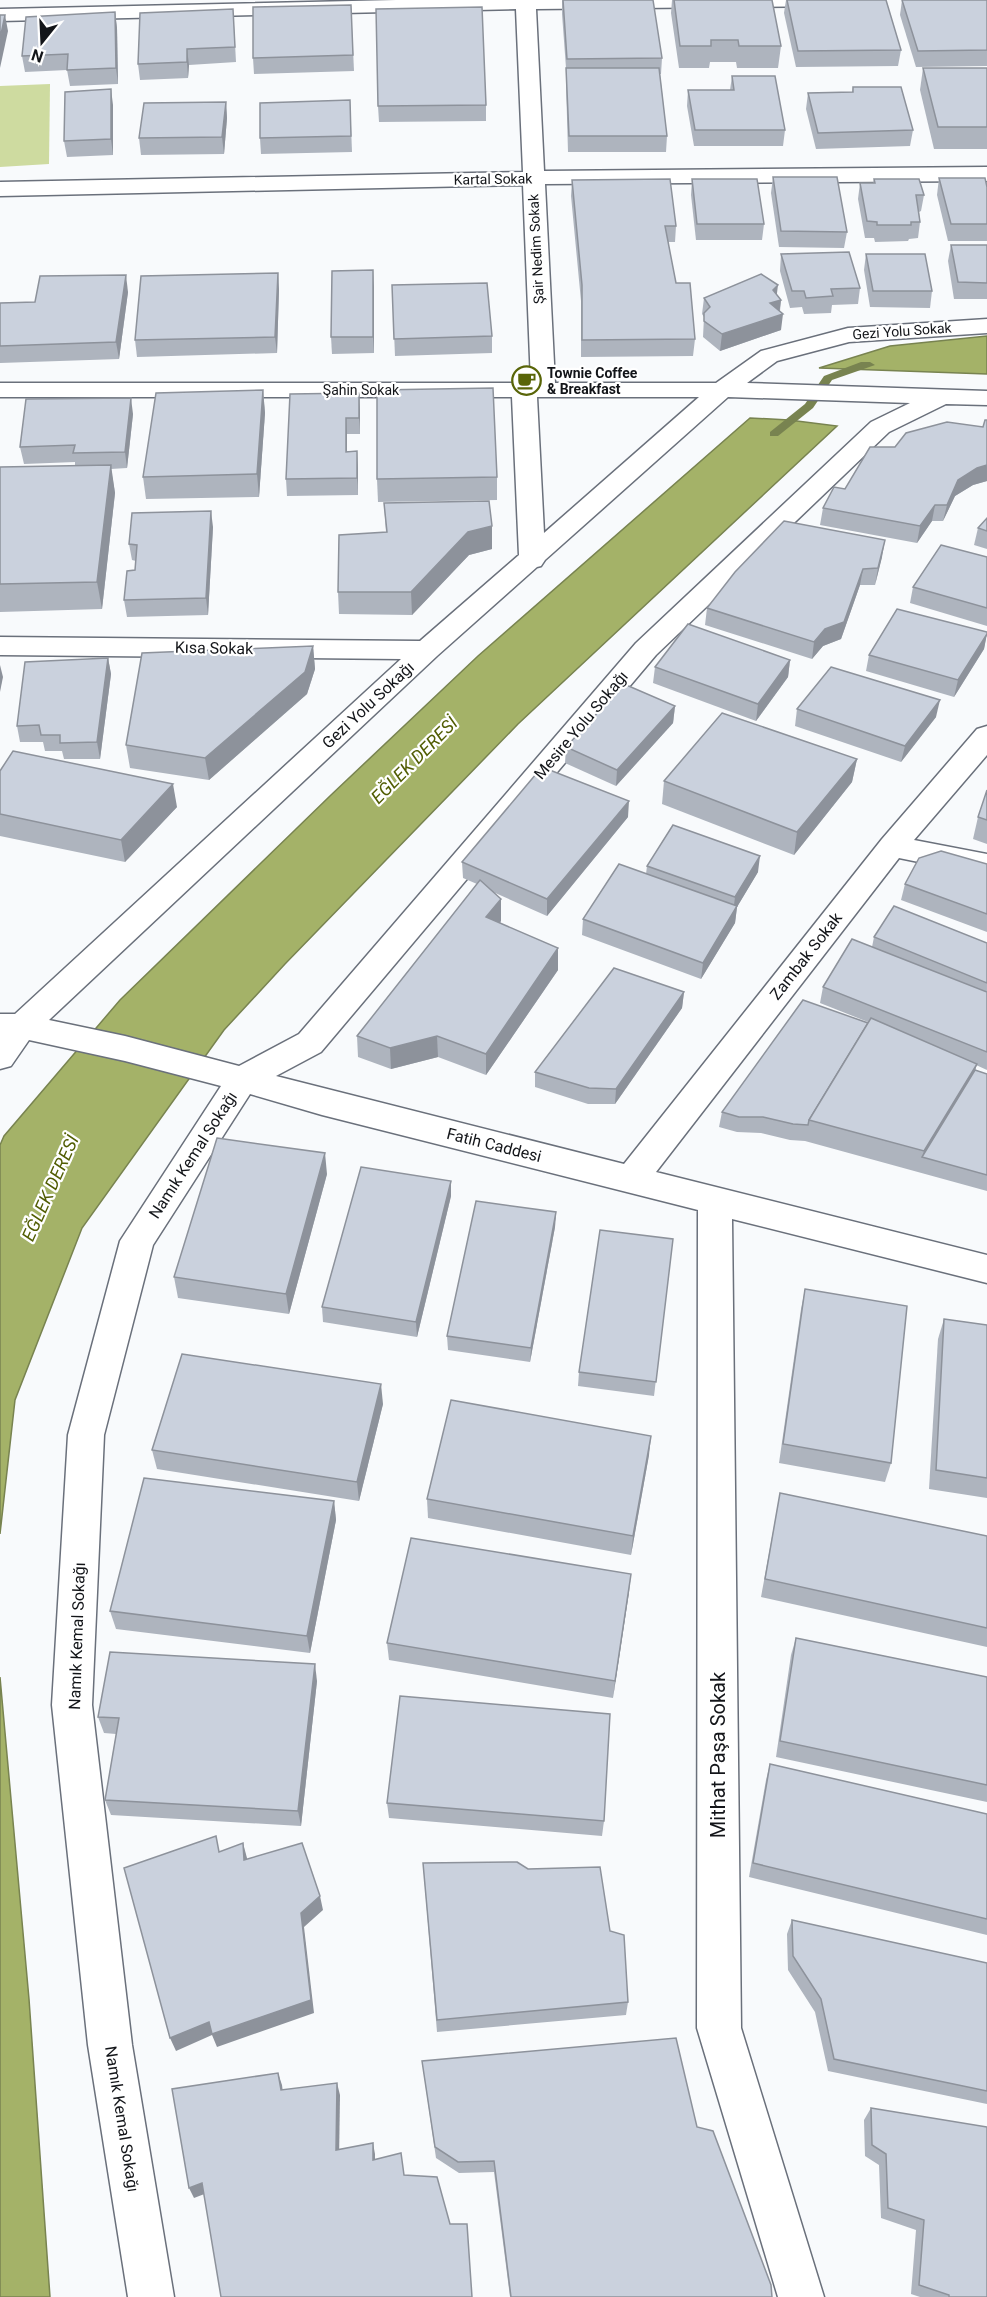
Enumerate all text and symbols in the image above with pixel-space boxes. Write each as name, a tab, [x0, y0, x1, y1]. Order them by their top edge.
north arrow	[12, 12, 72, 72]
text: N	[29, 45, 46, 67]
street label: Kartal Sokak	[454, 170, 533, 188]
street label: Şair Nedim Sokak	[525, 193, 547, 304]
street label: Gezi Yolu Sokak	[852, 319, 953, 342]
cafe icon: Townie Coffee & Breakfast	[510, 365, 542, 397]
place label: Townie Coffee & Breakfast	[547, 365, 638, 397]
street label: Şahin Sokak	[323, 382, 400, 398]
street label: Kısa Sokak	[175, 638, 254, 658]
street label: Gezi Yolu Sokağı	[318, 658, 418, 752]
street label: Mesire Yolu Sokağı	[530, 667, 632, 783]
water label: EĞLEK DERESİ	[366, 712, 462, 808]
street label: Zambak Sokak	[766, 908, 847, 1003]
street label: Namık Kemal Sokağı	[145, 1088, 241, 1222]
street label: Fatih Caddesi	[445, 1124, 543, 1166]
water label: EĞLEK DERESİ	[17, 1132, 83, 1244]
street label: Namık Kemal Sokağı	[65, 1562, 89, 1710]
street label: Mithat Paşa Sokak	[706, 1671, 730, 1838]
street label: Namık Kemal Sokağı	[101, 2045, 143, 2193]

